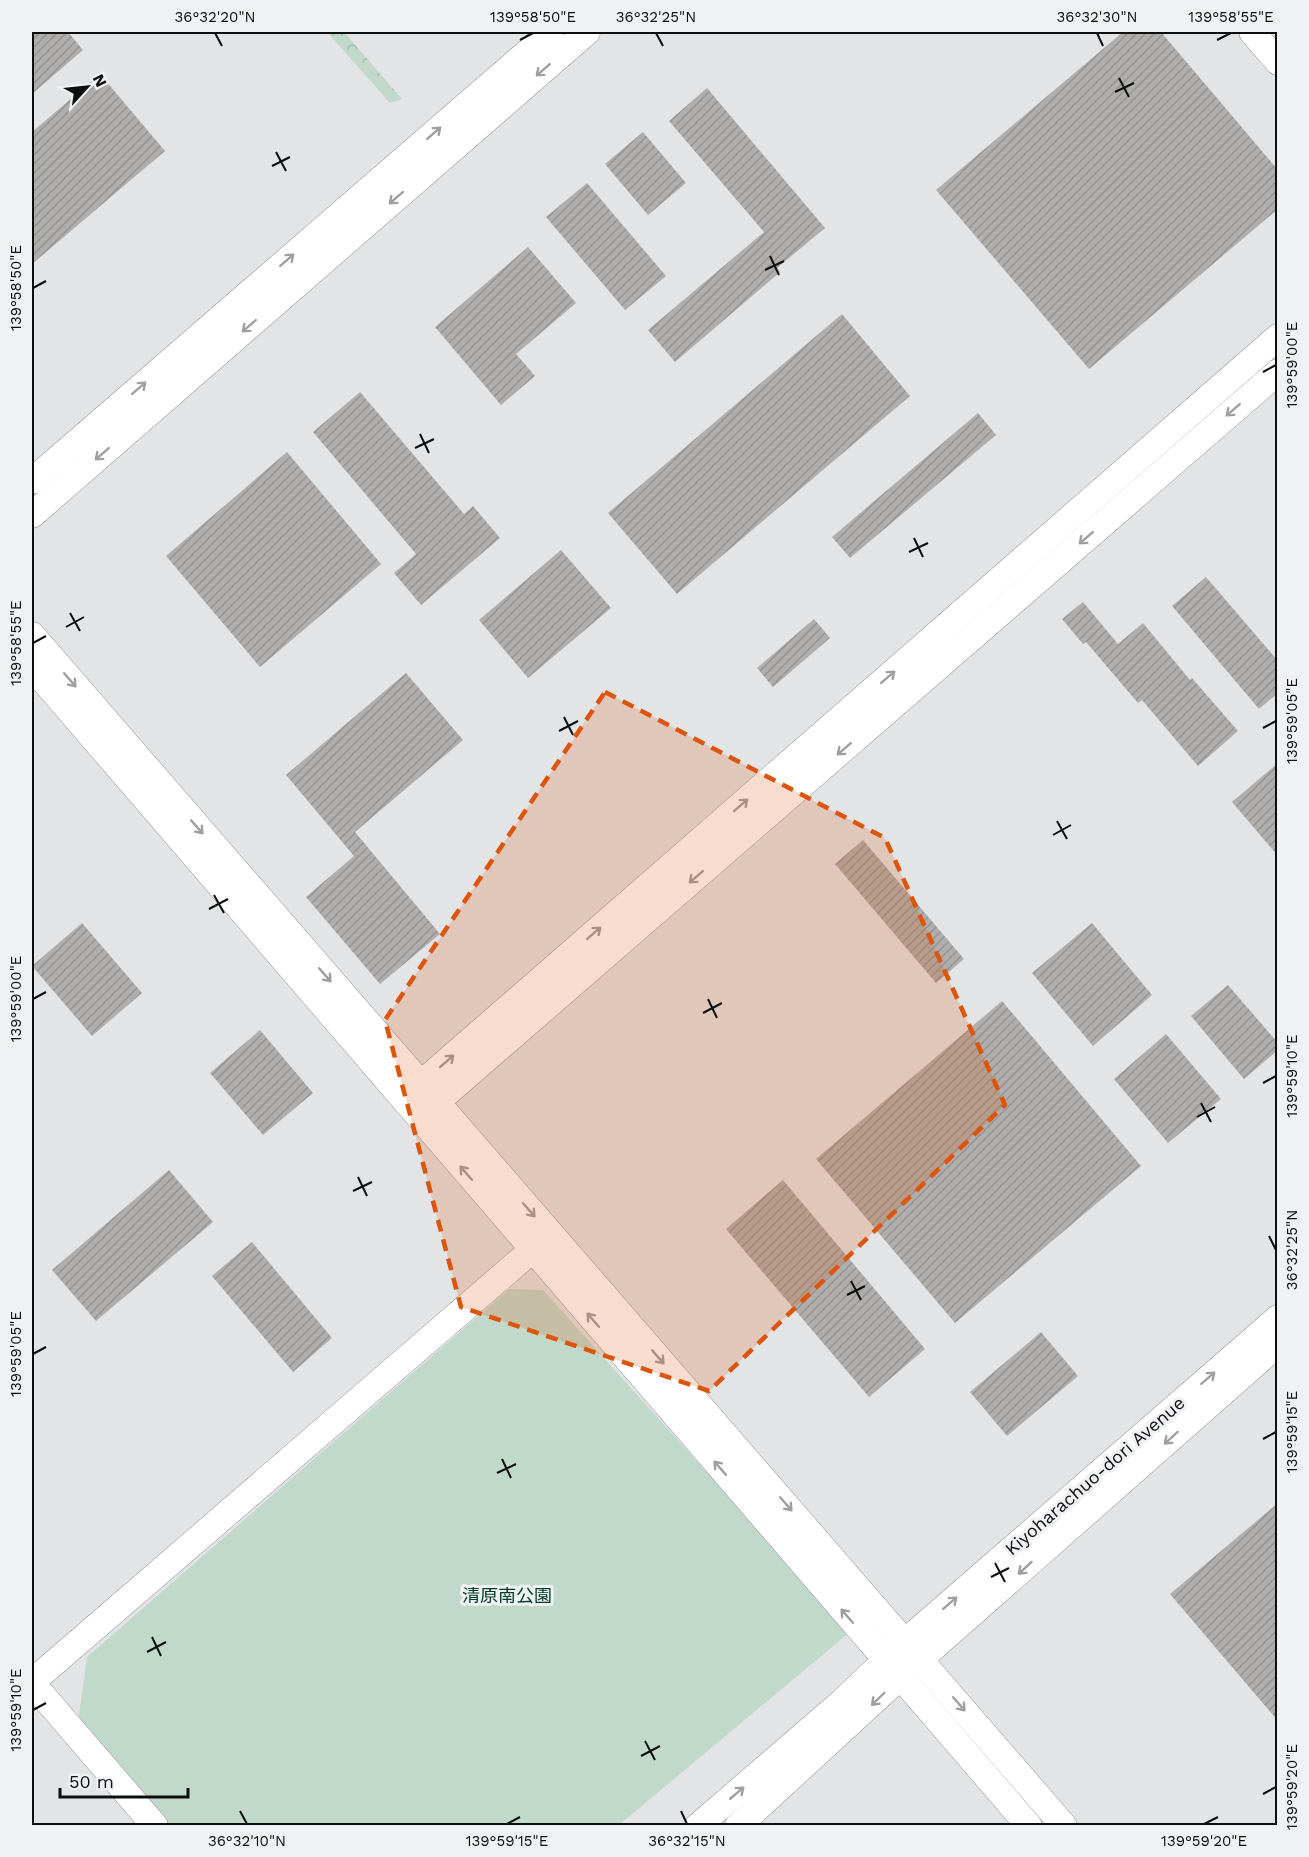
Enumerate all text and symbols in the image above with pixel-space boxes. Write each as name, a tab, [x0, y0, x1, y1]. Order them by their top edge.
text: 36°32'20"N	[175, 8, 255, 26]
text: 139°58'50"E	[490, 8, 576, 26]
text: 36°32'25"N	[616, 8, 696, 26]
text: 36°32'30"N	[1057, 8, 1137, 26]
text: 139°58'55"E	[1188, 8, 1274, 26]
north arrow	[57, 57, 117, 117]
one-way arrow	[536, 63, 551, 77]
text: N	[89, 71, 111, 90]
one-way arrow	[426, 126, 441, 140]
one-way arrow	[389, 191, 404, 205]
text: 139°58'50"E	[7, 245, 25, 331]
one-way arrow	[279, 253, 294, 267]
one-way arrow	[242, 319, 257, 333]
text: 139°59'00"E	[1283, 322, 1301, 408]
one-way arrow	[131, 381, 146, 395]
one-way arrow	[1226, 403, 1241, 417]
one-way arrow	[95, 447, 110, 461]
one-way arrow	[1079, 531, 1094, 545]
text: 139°58'55"E	[7, 600, 25, 686]
one-way arrow	[880, 670, 895, 684]
one-way arrow	[63, 672, 77, 687]
text: 139°59'05"E	[1283, 678, 1301, 764]
one-way arrow	[837, 742, 852, 756]
one-way arrow	[733, 798, 748, 812]
one-way arrow	[190, 819, 204, 834]
one-way arrow	[689, 869, 705, 883]
one-way arrow	[586, 926, 601, 940]
text: 139°59'00"E	[7, 956, 25, 1042]
one-way arrow	[318, 967, 332, 982]
text: 139°59'10"E	[1283, 1034, 1301, 1118]
one-way arrow	[439, 1054, 454, 1068]
one-way arrow	[459, 1166, 473, 1181]
one-way arrow	[522, 1203, 536, 1218]
text: 36°32'25"N	[1283, 1210, 1301, 1290]
text: 139°59'05"E	[7, 1311, 25, 1397]
one-way arrow	[586, 1313, 600, 1328]
one-way arrow	[651, 1349, 664, 1365]
one-way arrow	[1200, 1372, 1216, 1385]
text: 139°59'15"E	[1283, 1391, 1301, 1473]
street label: Kiyoharachuo-dori Avenue	[1001, 1392, 1189, 1559]
one-way arrow	[1164, 1431, 1179, 1445]
one-way arrow	[713, 1461, 727, 1476]
one-way arrow	[779, 1496, 793, 1511]
one-way arrow	[1018, 1561, 1033, 1575]
park label: 清原南公園	[462, 1585, 552, 1606]
one-way arrow	[942, 1596, 957, 1610]
one-way arrow	[841, 1608, 854, 1624]
text: 139°59'10"E	[7, 1668, 25, 1752]
one-way arrow	[870, 1691, 885, 1706]
one-way arrow	[953, 1696, 966, 1712]
text: 139°59'20"E	[1283, 1744, 1301, 1830]
scale bar	[60, 1761, 188, 1799]
text: 50 m	[69, 1771, 114, 1792]
one-way arrow	[729, 1786, 745, 1799]
text: 36°32'10"N	[208, 1832, 286, 1850]
text: 139°59'15"E	[466, 1832, 548, 1850]
text: 36°32'15"N	[648, 1832, 726, 1850]
text: 139°59'20"E	[1161, 1832, 1247, 1850]

